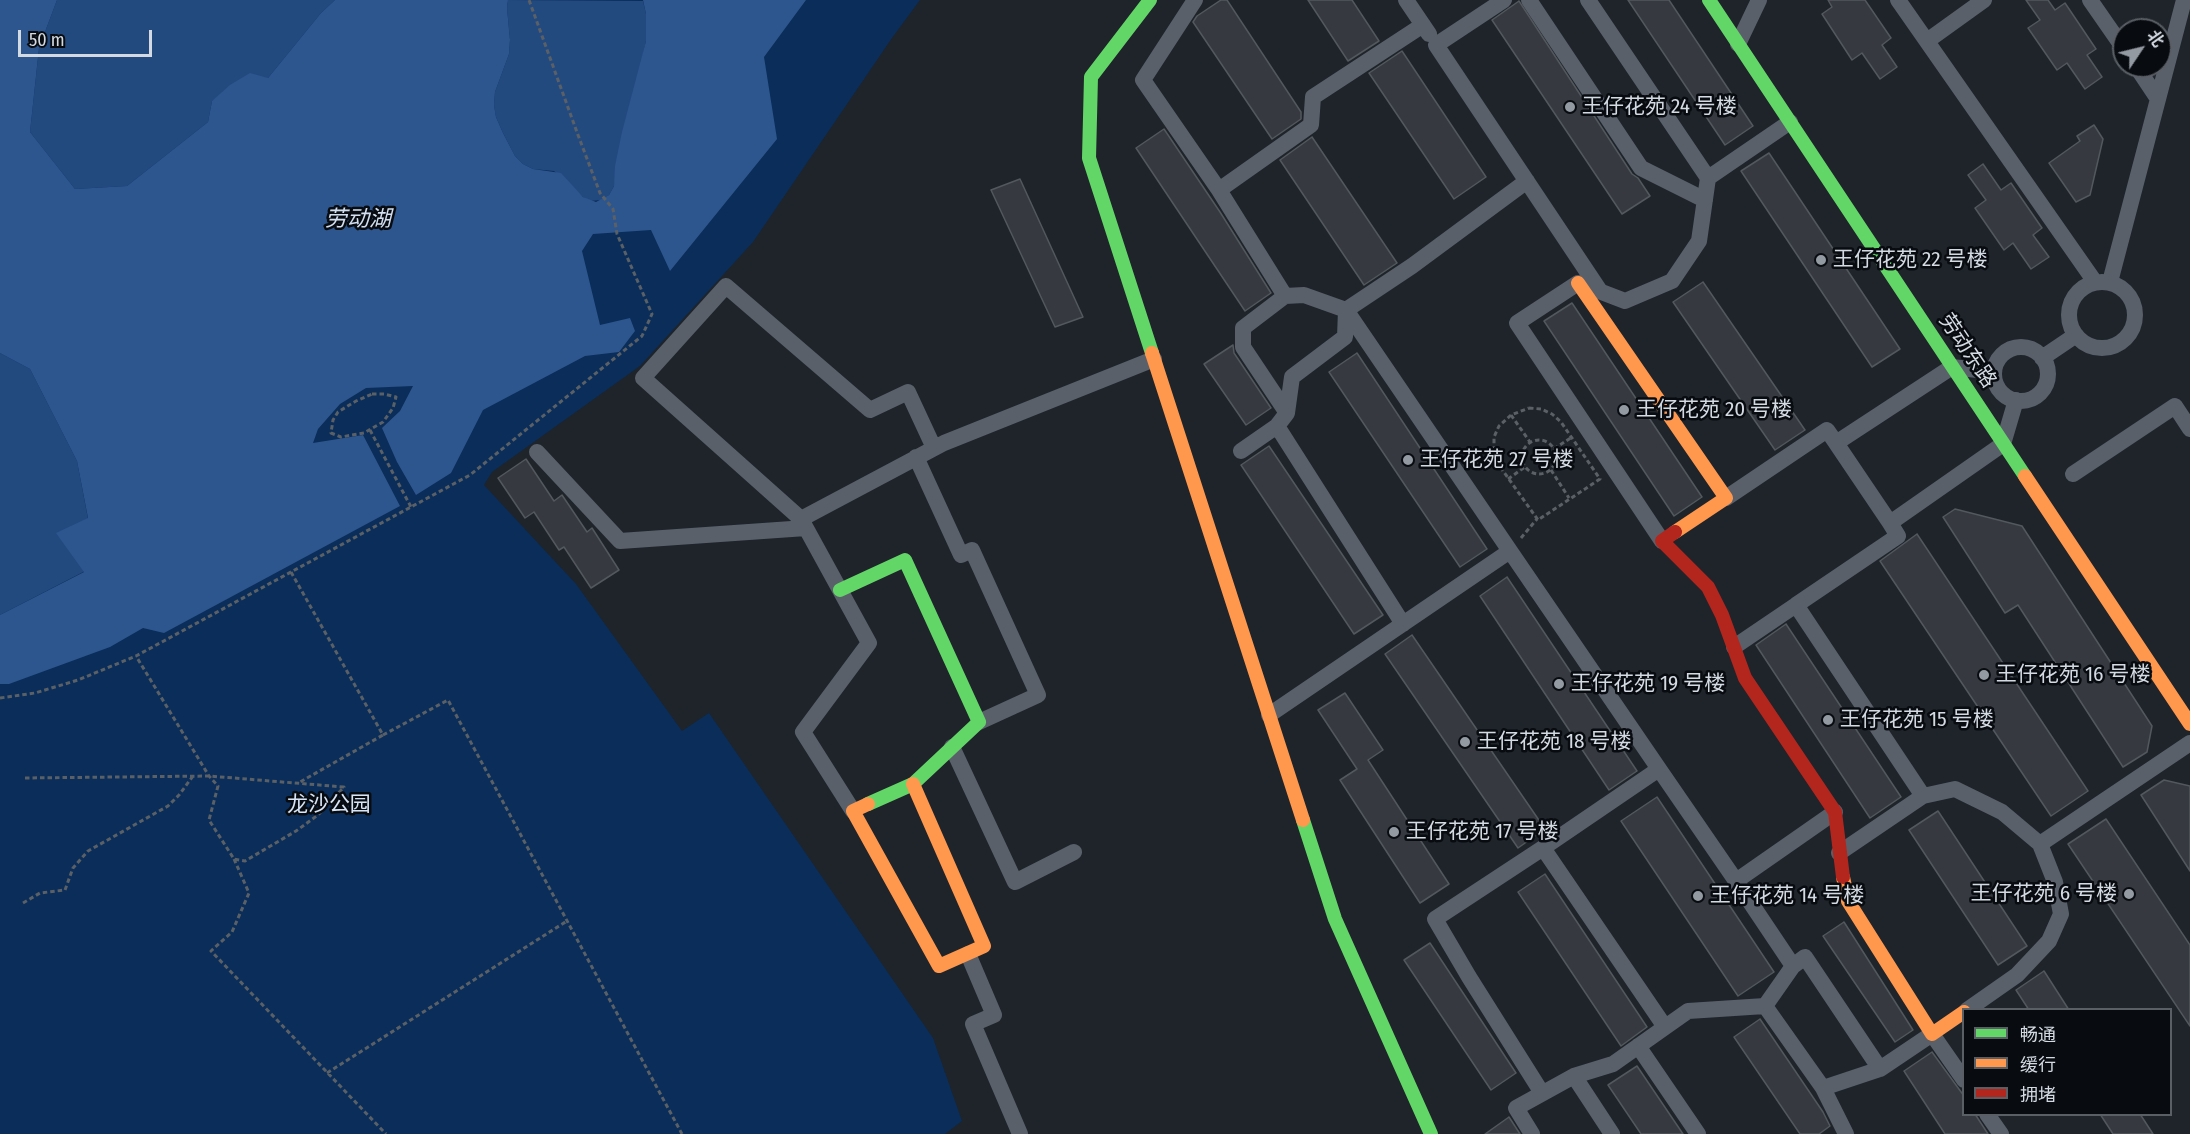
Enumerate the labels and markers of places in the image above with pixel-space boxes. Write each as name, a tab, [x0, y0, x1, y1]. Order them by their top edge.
place label: 王仔花苑 24 号楼	[1582, 94, 1737, 120]
marker: 王仔花苑 24 号楼	[1563, 100, 1577, 114]
place label: 王仔花苑 22 号楼	[1833, 247, 1987, 273]
marker: 王仔花苑 22 号楼	[1814, 253, 1828, 267]
place label: 王仔花苑 20 号楼	[1636, 397, 1792, 423]
marker: 王仔花苑 20 号楼	[1617, 403, 1631, 417]
place label: 王仔花苑 27 号楼	[1420, 447, 1573, 473]
marker: 王仔花苑 27 号楼	[1401, 453, 1415, 467]
place label: 王仔花苑 16 号楼	[1996, 662, 2150, 688]
marker: 王仔花苑 16 号楼	[1977, 668, 1991, 682]
place label: 王仔花苑 19 号楼	[1571, 671, 1725, 697]
marker: 王仔花苑 19 号楼	[1552, 677, 1566, 691]
place label: 王仔花苑 15 号楼	[1840, 707, 1994, 733]
marker: 王仔花苑 15 号楼	[1821, 713, 1835, 727]
place label: 王仔花苑 18 号楼	[1477, 729, 1632, 755]
marker: 王仔花苑 18 号楼	[1458, 735, 1472, 749]
place label: 王仔花苑 17 号楼	[1406, 819, 1559, 845]
marker: 王仔花苑 17 号楼	[1387, 825, 1401, 839]
place label: 王仔花苑 6 号楼	[1971, 881, 2117, 907]
place label: 王仔花苑 14 号楼	[1710, 883, 1864, 909]
marker: 王仔花苑 6 号楼	[2122, 887, 2136, 901]
marker: 王仔花苑 14 号楼	[1691, 889, 1705, 903]

